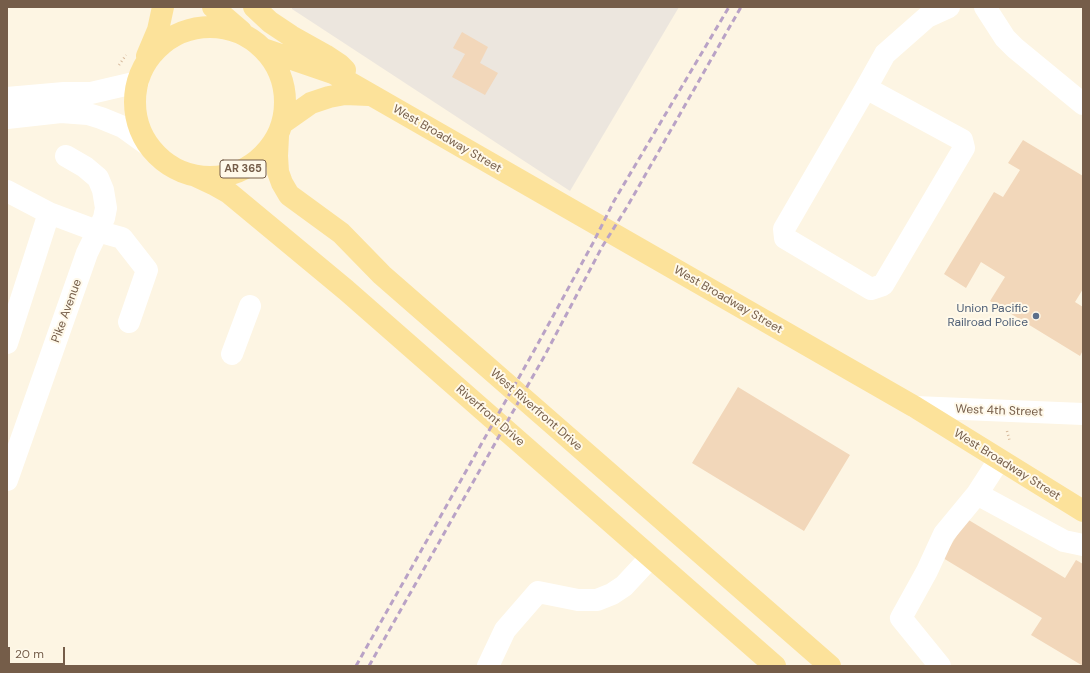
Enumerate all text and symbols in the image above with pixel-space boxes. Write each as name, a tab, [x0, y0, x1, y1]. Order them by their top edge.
street label: West Broadway Street	[390, 102, 504, 176]
road number: AR 365	[220, 160, 266, 178]
street label: West Broadway Street	[671, 263, 785, 337]
street label: Pike Avenue	[49, 277, 85, 345]
place label: Union Pacific Railroad Police	[947, 302, 1028, 330]
marker: Union Pacific Railroad Police	[1031, 311, 1041, 321]
street label: West Riverfront Drive	[487, 366, 585, 454]
street label: Riverfront Drive	[453, 382, 527, 450]
street label: West 4th Street	[955, 402, 1043, 420]
street label: West Broadway Street	[951, 426, 1063, 504]
scale bar	[10, 639, 67, 665]
text: 20 m	[15, 646, 44, 662]

